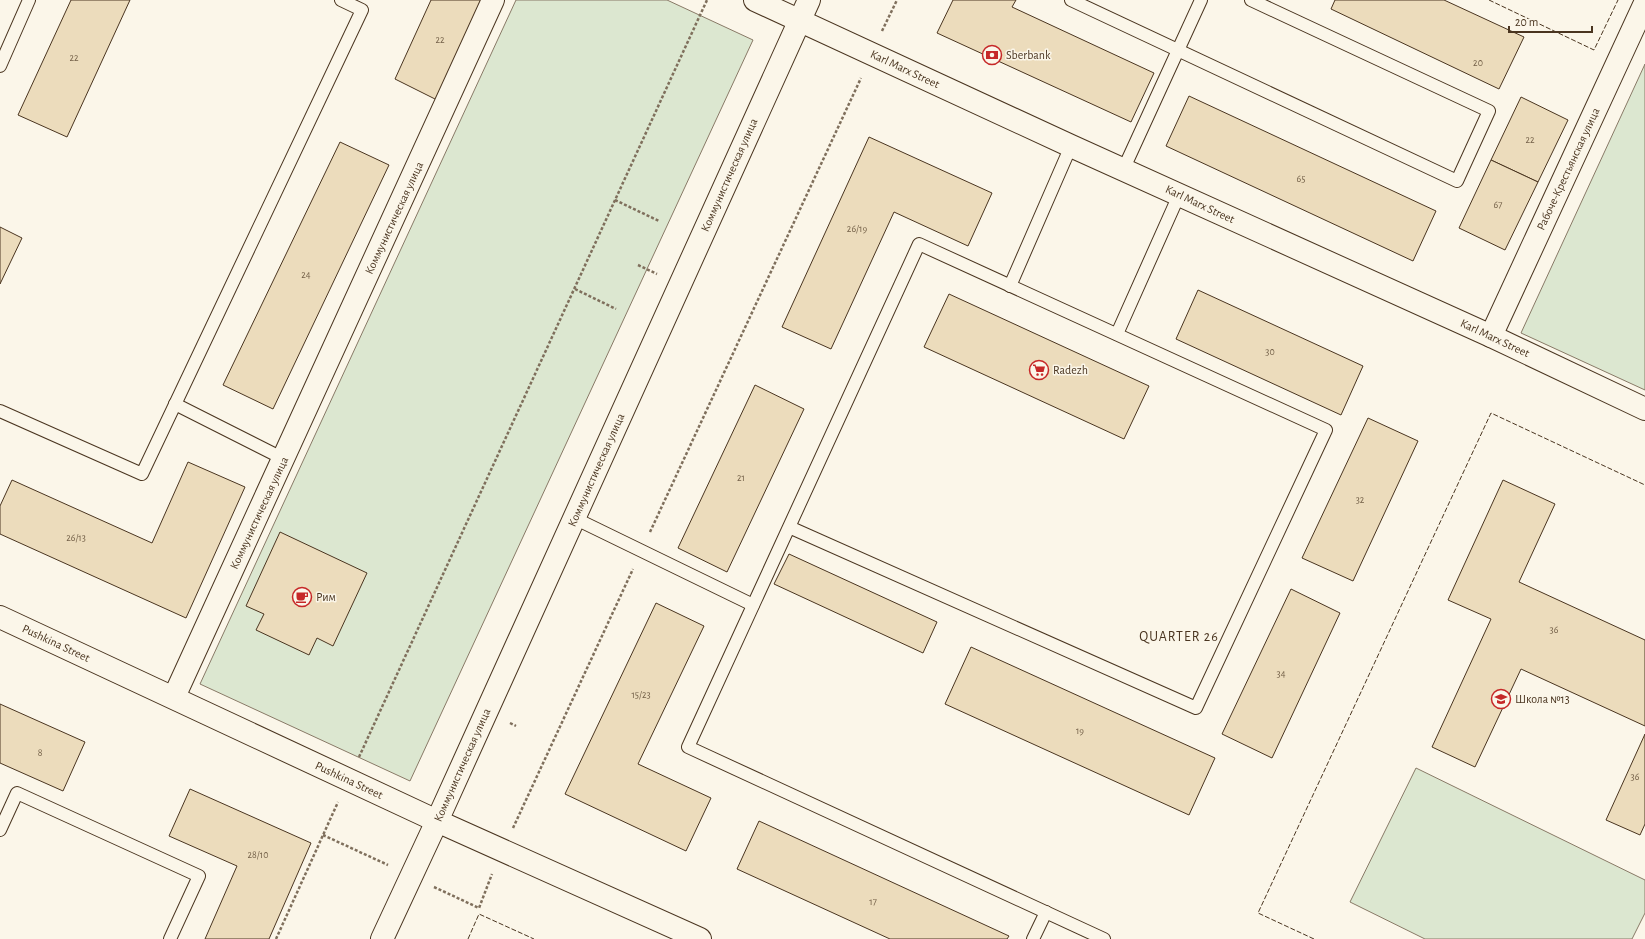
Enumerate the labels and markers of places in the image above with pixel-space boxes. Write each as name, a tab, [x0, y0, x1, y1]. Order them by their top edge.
bank icon: Sberbank	[981, 44, 1003, 66]
place label: Sberbank	[1006, 49, 1051, 61]
supermarket icon: Radezh	[1028, 359, 1050, 381]
place label: Radezh	[1053, 364, 1088, 376]
cafe icon: Рим	[291, 586, 313, 608]
place label: Рим	[316, 591, 336, 603]
school or university icon: Школа №13	[1490, 688, 1512, 710]
place label: Школа №13	[1515, 693, 1570, 705]

